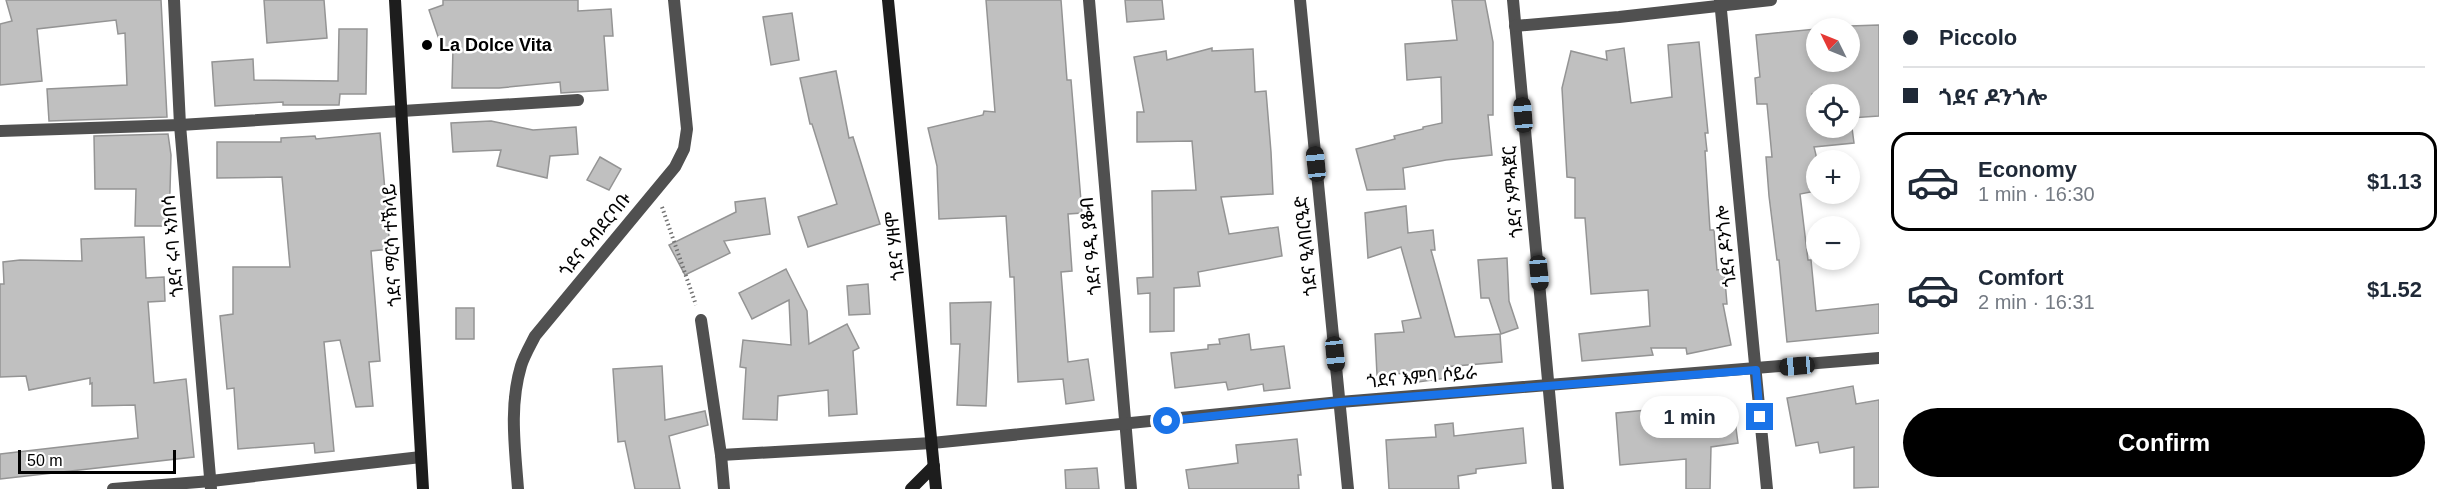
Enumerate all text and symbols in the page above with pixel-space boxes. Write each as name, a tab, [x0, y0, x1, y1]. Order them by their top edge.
north arrow	[1806, 18, 1860, 72]
map controls	[1806, 18, 1860, 270]
text: Piccolo	[1939, 25, 2017, 50]
place label: La Dolce Vita	[439, 35, 553, 55]
marker: La Dolce Vita	[420, 38, 434, 52]
button: locate	[1806, 84, 1860, 138]
text: ጎደና ዶንጎሎ	[1939, 85, 2047, 110]
car	[1512, 96, 1534, 134]
car	[1305, 145, 1327, 183]
street label: ጎደና ኦምሓጀር	[1499, 145, 1527, 239]
button: +	[1806, 150, 1860, 204]
icon: car	[1906, 155, 1960, 209]
text: Economy	[1978, 157, 2077, 182]
text: $1.13	[2367, 169, 2422, 194]
street label: ጎደና ማርሳ ተኽላይ	[379, 183, 405, 307]
text: 1 min · 16:30	[1978, 183, 2095, 205]
street label: ጎደና ዓብደርባቡ	[555, 188, 635, 281]
street label: ጎደና ሩባ ኣንበሳ	[159, 194, 187, 298]
street label: ጎደና ዒላበርዒድ	[1291, 195, 1321, 297]
street label: ጎደና ዓዲ ያቆብ	[1077, 196, 1105, 296]
street label: ጎደና ዶንጎሎ	[1712, 204, 1740, 288]
street label: ጎደና ሃዘሞ	[881, 210, 909, 282]
button: −	[1806, 216, 1860, 270]
car	[1528, 254, 1550, 292]
icon: car	[1906, 263, 1960, 317]
text: Comfort	[1978, 265, 2064, 290]
text: $1.52	[2367, 277, 2422, 302]
text: 2 min · 16:31	[1978, 291, 2095, 313]
car	[1324, 335, 1346, 373]
car	[1778, 355, 1816, 377]
street label: ጎደና እምባ ሶይራ	[1366, 362, 1478, 392]
callout: 1 min	[1640, 396, 1739, 438]
route end	[1746, 403, 1773, 430]
text: 1 min	[1663, 406, 1716, 428]
route start	[1153, 407, 1180, 434]
button: Confirm	[1903, 408, 2425, 477]
scale bar	[18, 447, 176, 474]
text: 50 m	[27, 452, 63, 469]

